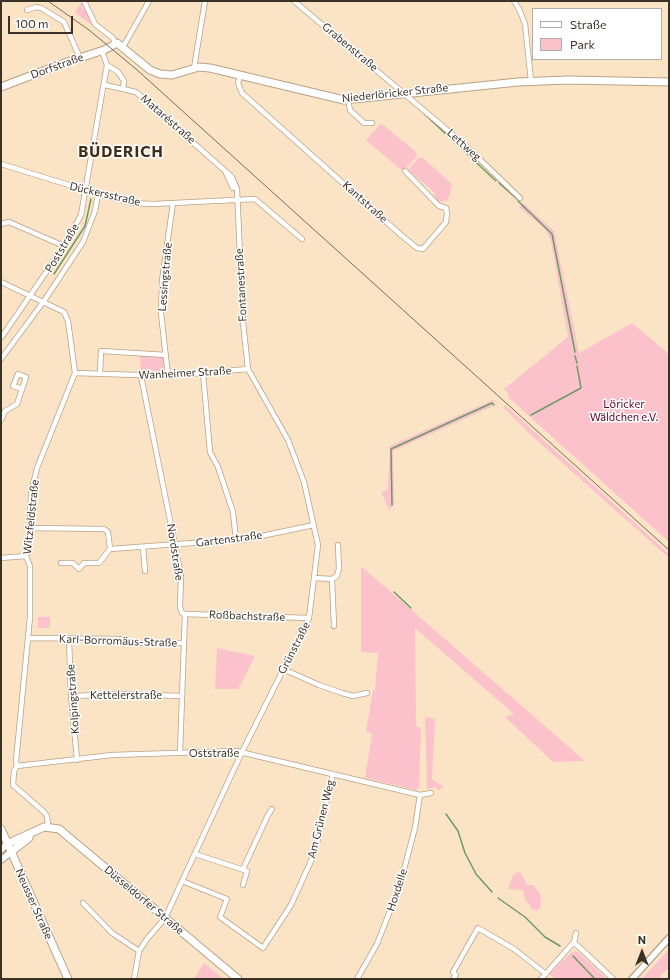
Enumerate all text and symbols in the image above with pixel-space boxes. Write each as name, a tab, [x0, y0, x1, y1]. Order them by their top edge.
scale bar	[10, 8, 75, 34]
legend	[532, 8, 662, 60]
text: 100 m	[15, 16, 49, 30]
text: Straße	[570, 17, 606, 31]
street label: Grabenstraße	[319, 20, 381, 74]
text: Park	[570, 37, 595, 51]
street label: Dorfstraße	[29, 50, 85, 82]
street label: Niederlöricker Straße	[341, 81, 449, 105]
street label: Mataréstraße	[138, 92, 198, 146]
street label: Lettweg	[444, 126, 484, 164]
district label: BÜDERICH	[78, 143, 164, 161]
street label: Kantstraße	[340, 178, 390, 226]
street label: Dückersstraße	[68, 179, 142, 209]
street label: Poststraße	[42, 221, 82, 275]
street label: Lessingstraße	[155, 242, 175, 312]
street label: Fontanestraße	[232, 248, 250, 322]
street label: Wanheimer Straße	[138, 364, 232, 382]
park label: Löricker Wäldchen e.V.	[590, 397, 658, 423]
street label: Witzfeldstraße	[21, 479, 41, 555]
street label: Nordstraße	[164, 523, 186, 581]
street label: Gartenstraße	[195, 528, 263, 550]
street label: Roßbachstraße	[209, 608, 285, 624]
street label: Grünstraße	[275, 620, 313, 676]
street label: Karl-Borromäus-Straße	[59, 632, 177, 650]
street label: Kolpingstraße	[64, 664, 82, 734]
street label: Kettelerstraße	[90, 688, 162, 702]
street label: Oststraße	[189, 746, 239, 760]
street label: Am Grünen Weg	[305, 778, 337, 860]
street label: Düsseldorfer Straße	[101, 863, 187, 937]
street label: Neusser Straße	[13, 867, 55, 941]
street label: Hoxdelle	[384, 867, 410, 913]
north arrow	[622, 932, 662, 972]
text: N	[638, 933, 646, 946]

